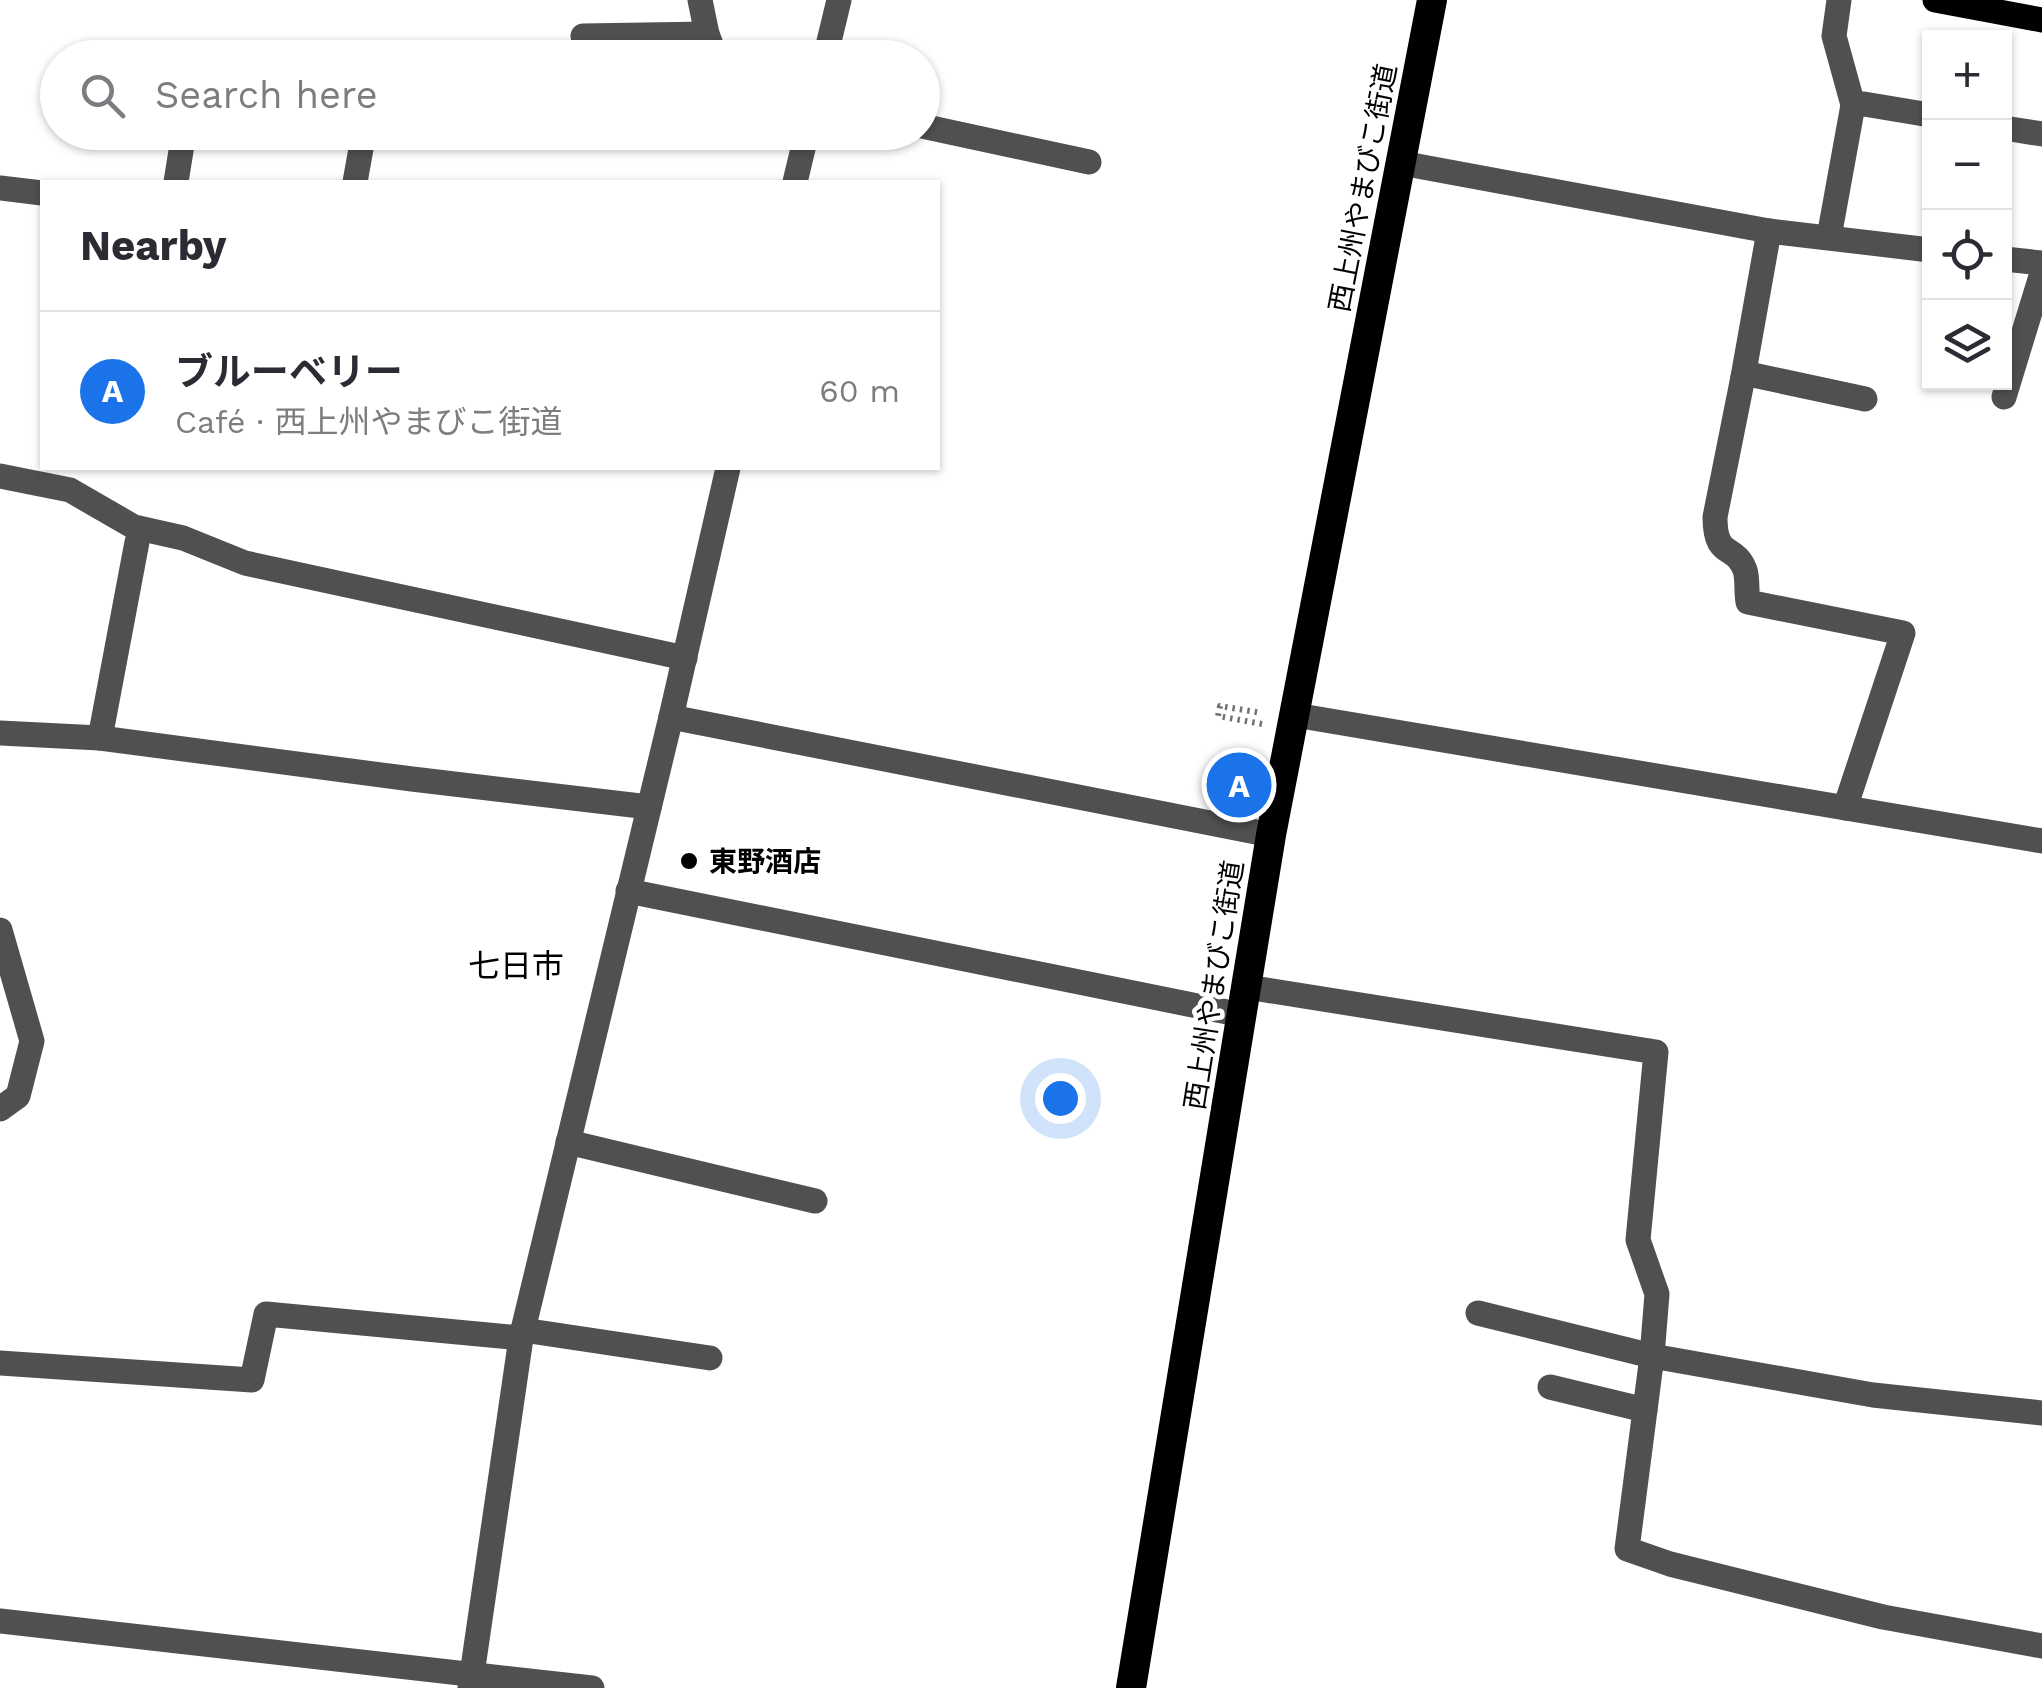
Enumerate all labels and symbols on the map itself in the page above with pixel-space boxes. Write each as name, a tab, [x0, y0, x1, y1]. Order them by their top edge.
street label: 西上州やまびこ街道	[1323, 61, 1403, 315]
pin: A	[1206, 748, 1272, 822]
place label: 東野酒店	[709, 845, 821, 878]
marker: 東野酒店	[678, 850, 700, 872]
street label: 西上州やまびこ街道	[1178, 858, 1250, 1112]
district label: 七日市	[468, 947, 564, 985]
your location	[1035, 1073, 1086, 1124]

